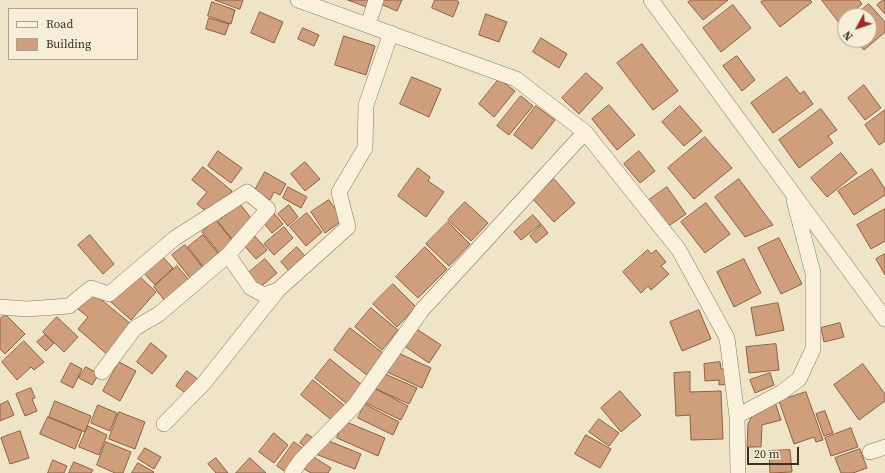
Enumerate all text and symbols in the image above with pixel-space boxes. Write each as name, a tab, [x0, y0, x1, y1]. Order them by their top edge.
legend	[8, 8, 138, 60]
north arrow	[837, 8, 877, 48]
text: Road	[46, 16, 73, 32]
text: N	[840, 28, 857, 43]
text: Building	[46, 36, 91, 52]
scale bar	[749, 439, 801, 465]
text: 20 m	[754, 446, 780, 462]

